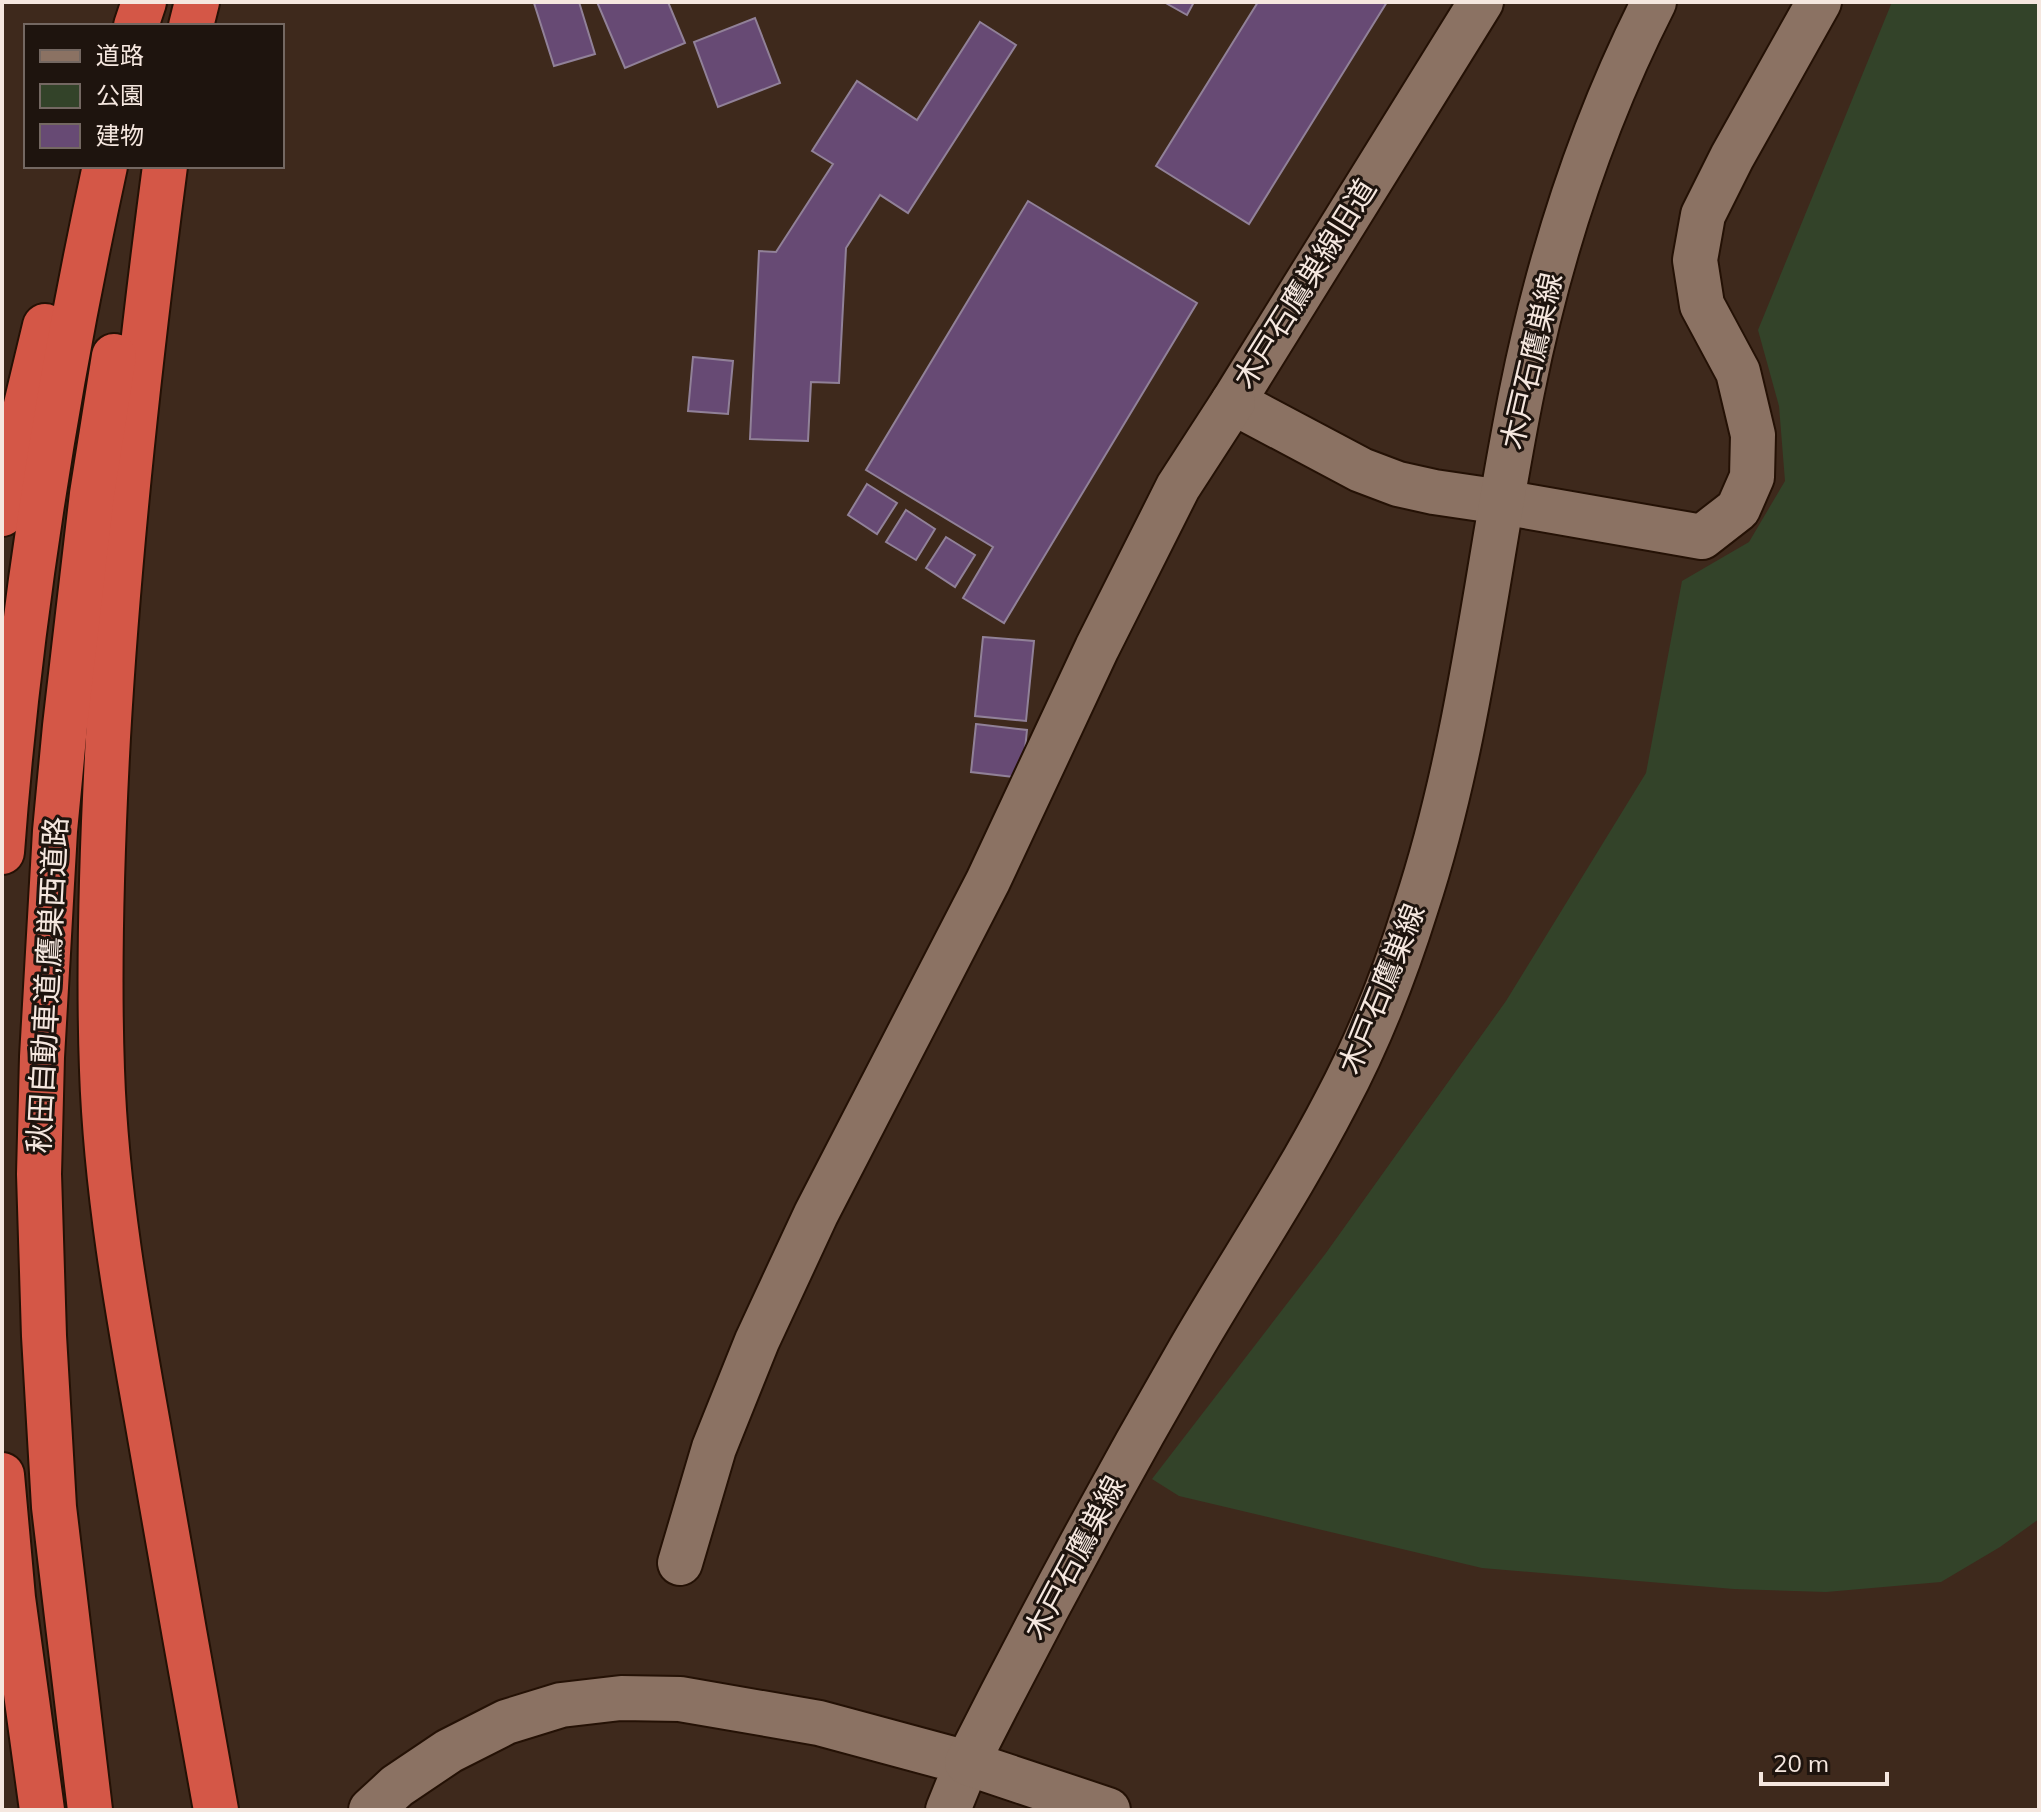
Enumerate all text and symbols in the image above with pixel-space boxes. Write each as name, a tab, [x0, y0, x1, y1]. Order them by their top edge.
legend	[24, 24, 284, 168]
text: 道路	[96, 40, 144, 70]
text: 公園	[96, 80, 144, 110]
text: 建物	[96, 120, 144, 150]
street label: 木戸石鷹巣線旧道	[1224, 172, 1384, 395]
street label: 木戸石鷹巣線	[1492, 269, 1570, 453]
street label: 秋田自動車道;鷹巣西道路	[19, 816, 75, 1154]
street label: 木戸石鷹巣線	[1330, 898, 1432, 1079]
street label: 木戸石鷹巣線	[1015, 1469, 1133, 1646]
scale bar	[1761, 1736, 1887, 1786]
text: 20 m	[1773, 1748, 1829, 1778]

